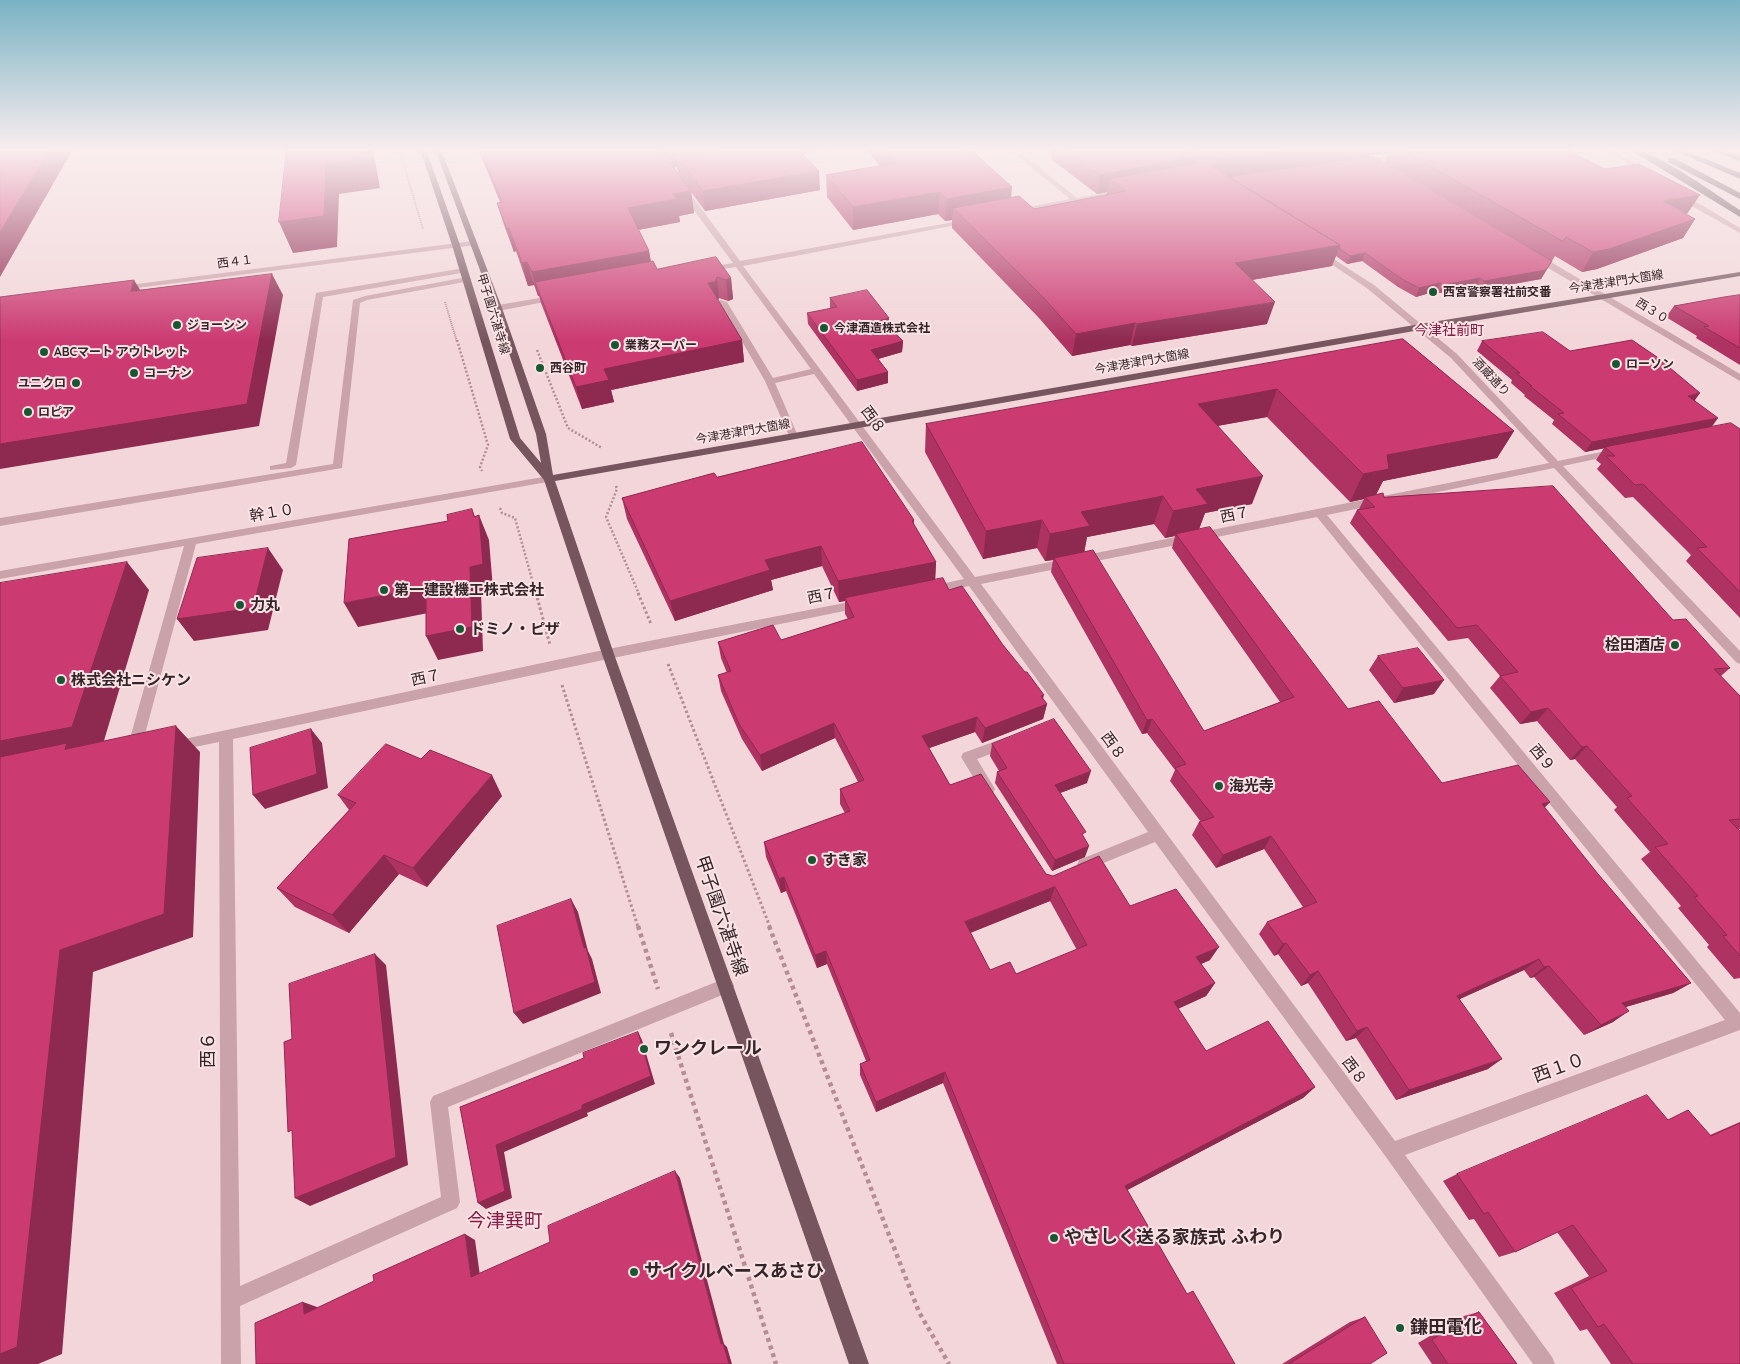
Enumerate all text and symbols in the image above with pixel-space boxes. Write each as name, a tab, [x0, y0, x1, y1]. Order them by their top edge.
street label: 西４１	[216, 253, 254, 271]
street label: 今津港津門大箇線	[1567, 267, 1665, 297]
street label: 甲子園六湛寺線	[474, 272, 512, 356]
place label: 西宮警察署社前交番	[1443, 285, 1551, 299]
marker: 西宮警察署社前交番	[1427, 286, 1439, 298]
street label: 西３０	[1633, 296, 1671, 326]
place label: ジョーシン	[187, 318, 247, 332]
marker: ジョーシン	[171, 319, 183, 331]
place label: 今津酒造株式会社	[834, 321, 930, 335]
marker: 今津酒造株式会社	[818, 322, 830, 334]
district label: 今津社前町	[1414, 323, 1484, 339]
place label: 業務スーパー	[625, 338, 697, 352]
marker: 業務スーパー	[609, 339, 621, 351]
place label: ABCマート アウトレット	[54, 345, 188, 359]
marker: ABCマート アウトレット	[38, 346, 50, 358]
street label: 今津港津門大箇線	[1093, 347, 1191, 377]
street label: 酒蔵通り	[1469, 355, 1513, 399]
place label: ローソン	[1626, 357, 1674, 371]
marker: ローソン	[1610, 358, 1622, 370]
place label: 西谷町	[550, 361, 586, 375]
marker: 西谷町	[534, 362, 546, 374]
place label: コーナン	[144, 366, 192, 380]
marker: コーナン	[128, 367, 140, 379]
place label: ユニクロ	[18, 376, 66, 390]
marker: ユニクロ	[70, 377, 82, 389]
street label: 西８	[857, 403, 889, 437]
place label: ロピア	[38, 405, 74, 419]
marker: ロピア	[22, 406, 34, 418]
street label: 今津港津門大箇線	[694, 417, 792, 447]
street label: 幹１０	[248, 500, 296, 526]
street label: 西７	[1219, 503, 1251, 527]
place label: 第一建設機工株式会社	[394, 581, 544, 599]
marker: 第一建設機工株式会社	[378, 584, 390, 596]
street label: 西７	[806, 584, 838, 608]
place label: 力丸	[250, 596, 280, 614]
marker: 力丸	[234, 599, 246, 611]
place label: ドミノ・ピザ	[470, 620, 560, 638]
marker: ドミノ・ピザ	[454, 623, 466, 635]
place label: 桧田酒店	[1605, 636, 1665, 654]
marker: 桧田酒店	[1669, 639, 1681, 651]
street label: 西７	[409, 666, 443, 690]
place label: 株式会社ニシケン	[71, 671, 191, 689]
marker: 株式会社ニシケン	[55, 674, 67, 686]
street label: 西８	[1097, 729, 1129, 763]
street label: 西９	[1526, 741, 1558, 775]
place label: 海光寺	[1229, 777, 1274, 795]
marker: 海光寺	[1213, 780, 1225, 792]
place label: すき家	[822, 851, 867, 869]
street label: 甲子園六湛寺線	[690, 853, 752, 979]
marker: すき家	[806, 854, 818, 866]
street label: 西６	[198, 1032, 220, 1068]
place label: ワンクレール	[654, 1038, 762, 1060]
marker: ワンクレール	[638, 1043, 650, 1055]
street label: 西１０	[1530, 1049, 1588, 1087]
street label: 西８	[1338, 1054, 1370, 1088]
district label: 今津巽町	[467, 1210, 543, 1232]
place label: やさしく送る家族式 ふわり	[1064, 1227, 1285, 1249]
marker: やさしく送る家族式 ふわり	[1048, 1232, 1060, 1244]
place label: サイクルベースあさひ	[644, 1261, 824, 1283]
marker: サイクルベースあさひ	[628, 1266, 640, 1278]
place label: 鎌田電化	[1410, 1317, 1482, 1339]
marker: 鎌田電化	[1394, 1322, 1406, 1334]

